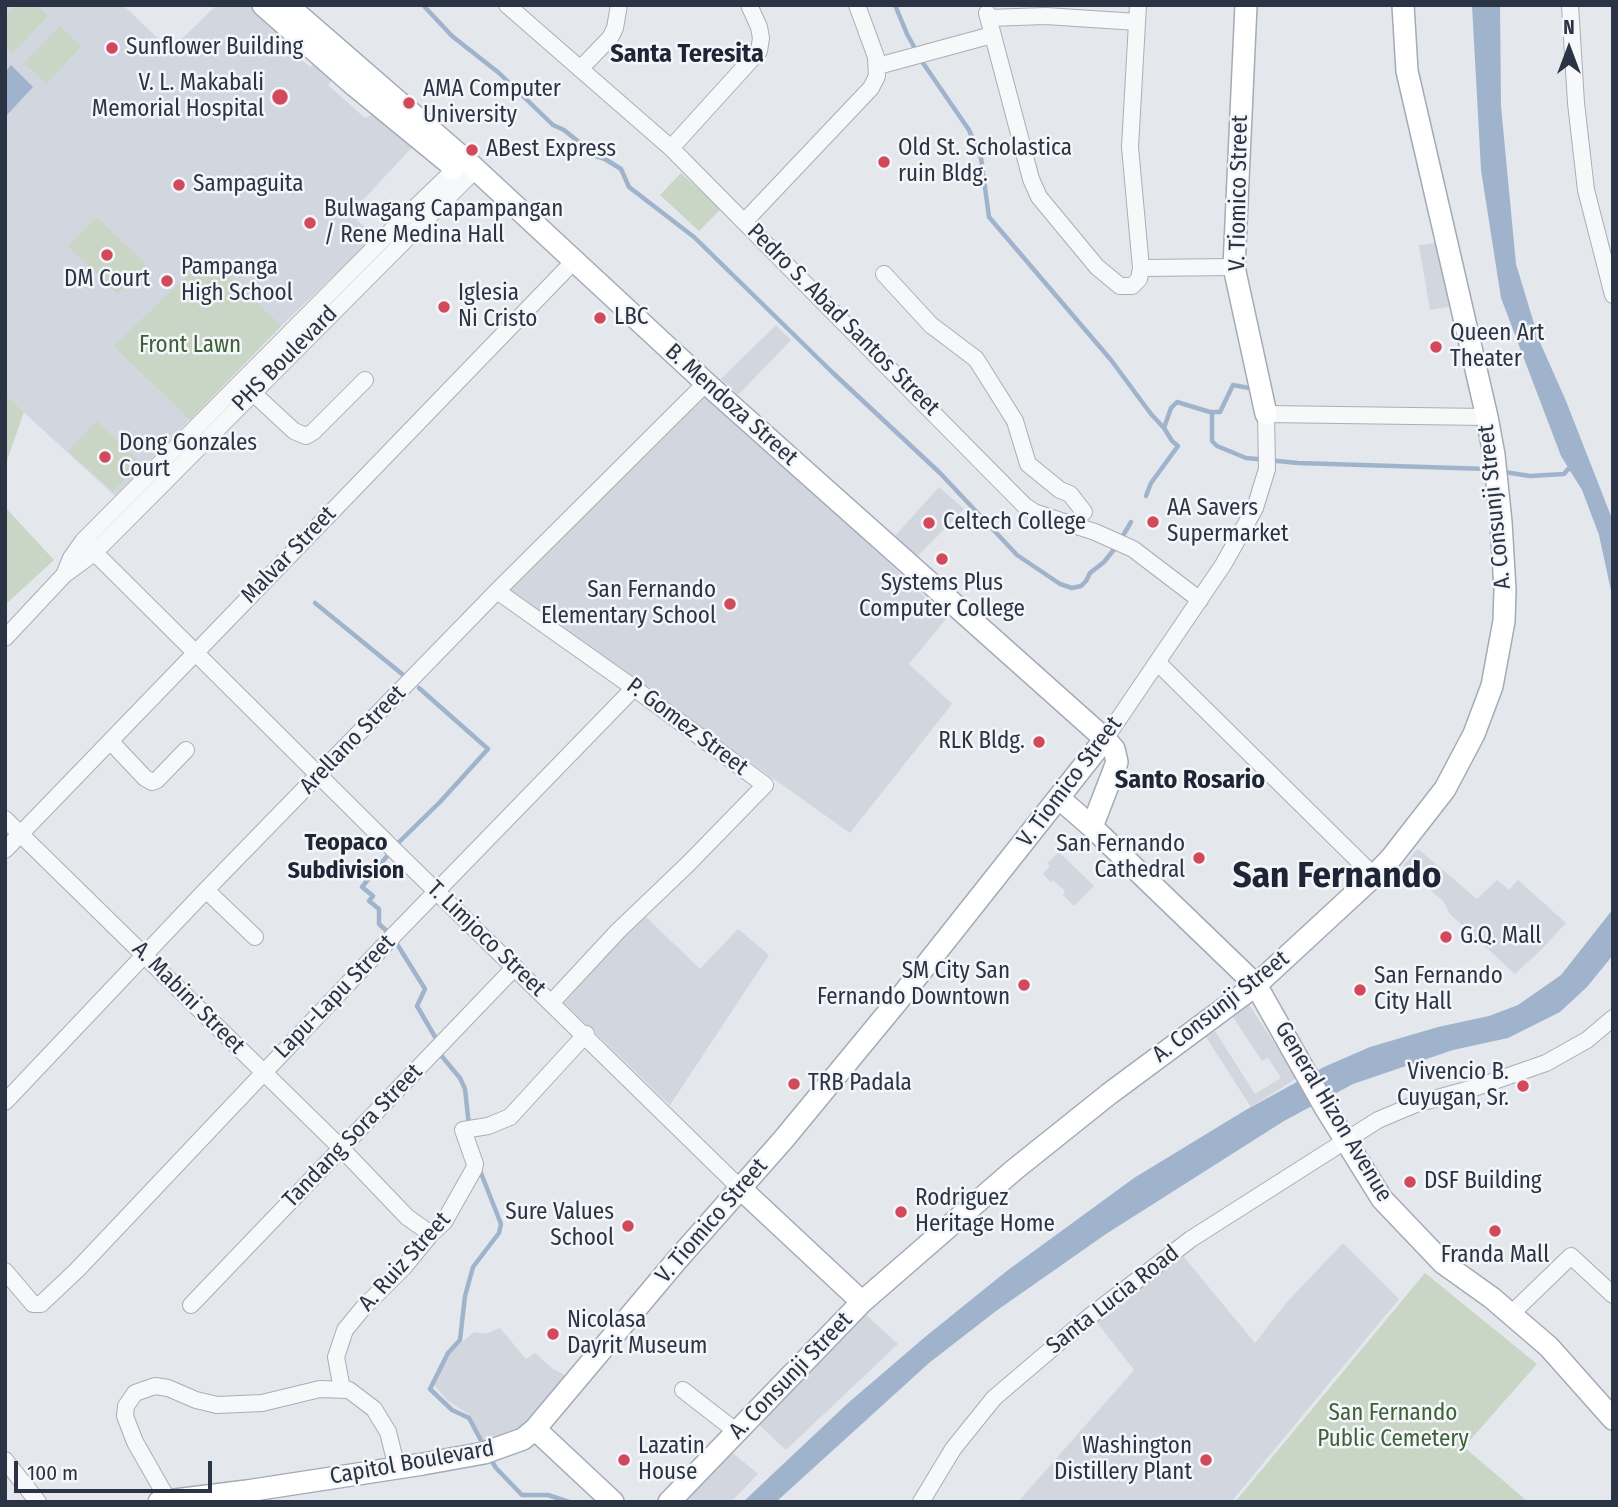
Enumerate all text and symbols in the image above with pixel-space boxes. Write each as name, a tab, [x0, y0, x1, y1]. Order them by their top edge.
north arrow	[1534, 14, 1604, 84]
text: N	[1563, 16, 1575, 39]
place label: Sunflower Building	[126, 34, 303, 62]
district label: Santa Teresita	[610, 39, 764, 71]
marker: Sunflower Building	[104, 40, 120, 56]
place label: V. L. Makabali Memorial Hospital	[92, 70, 264, 124]
place label: AMA Computer University	[423, 76, 561, 130]
marker: V. L. Makabali Memorial Hospital	[270, 87, 290, 107]
marker: AMA Computer University	[401, 95, 417, 111]
street label: V. Tiomico Street	[1224, 115, 1254, 271]
place label: Old St. Scholastica ruin Bldg.	[898, 135, 1072, 189]
place label: ABest Express	[486, 136, 616, 164]
marker: ABest Express	[464, 142, 480, 158]
marker: Old St. Scholastica ruin Bldg.	[876, 154, 892, 170]
place label: Sampaguita	[193, 171, 303, 199]
marker: Sampaguita	[171, 177, 187, 193]
place label: Bulwagang Capampangan / Rene Medina Hall	[324, 196, 563, 250]
marker: Bulwagang Capampangan / Rene Medina Hall	[302, 215, 318, 231]
street label: Pedro S. Abad Santos Street	[741, 218, 945, 422]
marker: DM Court	[99, 247, 115, 263]
place label: Pampanga High School	[181, 254, 293, 308]
place label: DM Court	[64, 266, 150, 294]
marker: Pampanga High School	[159, 273, 175, 289]
place label: Iglesia Ni Cristo	[458, 280, 537, 334]
marker: Iglesia Ni Cristo	[436, 299, 452, 315]
street label: PHS Boulevard	[227, 301, 343, 417]
place label: LBC	[614, 304, 648, 332]
marker: LBC	[592, 310, 608, 326]
place label: Queen Art Theater	[1450, 320, 1544, 374]
park label: Front Lawn	[139, 332, 241, 360]
street label: B. Mendoza Street	[659, 338, 803, 472]
marker: Queen Art Theater	[1428, 339, 1444, 355]
street label: A. Consunji Street	[1473, 423, 1517, 591]
place label: Dong Gonzales Court	[119, 430, 257, 484]
marker: Dong Gonzales Court	[97, 449, 113, 465]
place label: AA Savers Supermarket	[1167, 495, 1288, 549]
street label: Malvar Street	[236, 501, 342, 609]
place label: Celtech College	[943, 509, 1086, 537]
marker: AA Savers Supermarket	[1145, 514, 1161, 530]
marker: Celtech College	[921, 515, 937, 531]
marker: Systems Plus Computer College	[934, 551, 950, 567]
place label: Systems Plus Computer College	[859, 570, 1025, 624]
place label: San Fernando Elementary School	[541, 577, 716, 631]
marker: San Fernando Elementary School	[722, 596, 738, 612]
street label: P. Gomez Street	[621, 672, 753, 782]
street label: Arellano Street	[294, 680, 412, 800]
street label: V. Tiomico Street	[1012, 711, 1128, 853]
place label: RLK Bldg.	[938, 728, 1025, 756]
marker: RLK Bldg.	[1031, 734, 1047, 750]
district label: Santo Rosario	[1115, 765, 1265, 797]
district label: Teopaco Subdivision	[288, 829, 404, 885]
place label: San Fernando Cathedral	[1056, 831, 1185, 885]
marker: San Fernando Cathedral	[1191, 850, 1207, 866]
district label: San Fernando	[1232, 855, 1442, 899]
street label: T. Limjoco Street	[421, 875, 551, 1003]
place label: G.Q. Mall	[1460, 923, 1541, 951]
street label: Lapu-Lapu Street	[269, 929, 401, 1065]
marker: G.Q. Mall	[1438, 929, 1454, 945]
street label: A. Mabini Street	[126, 936, 250, 1060]
street label: A. Consunji Street	[1147, 945, 1295, 1069]
place label: SM City San Fernando Downtown	[817, 958, 1010, 1012]
place label: San Fernando City Hall	[1374, 963, 1503, 1017]
marker: SM City San Fernando Downtown	[1016, 977, 1032, 993]
marker: San Fernando City Hall	[1352, 982, 1368, 998]
street label: General Hizon Avenue	[1268, 1017, 1398, 1207]
street label: Tandang Sora Street	[277, 1058, 429, 1214]
place label: Vivencio B. Cuyugan, Sr.	[1397, 1059, 1509, 1113]
place label: TRB Padala	[808, 1070, 912, 1098]
marker: TRB Padala	[786, 1076, 802, 1092]
marker: Vivencio B. Cuyugan, Sr.	[1515, 1078, 1531, 1094]
street label: V. Tiomico Street	[650, 1153, 774, 1289]
place label: DSF Building	[1424, 1168, 1542, 1196]
marker: DSF Building	[1402, 1174, 1418, 1190]
place label: Rodriguez Heritage Home	[915, 1185, 1055, 1239]
place label: Sure Values School	[505, 1199, 614, 1253]
marker: Rodriguez Heritage Home	[893, 1204, 909, 1220]
street label: A. Ruiz Street	[353, 1207, 457, 1317]
marker: Sure Values School	[620, 1218, 636, 1234]
marker: Franda Mall	[1487, 1223, 1503, 1239]
street label: Santa Lucia Road	[1041, 1240, 1185, 1360]
place label: Franda Mall	[1441, 1242, 1549, 1270]
place label: Nicolasa Dayrit Museum	[567, 1307, 707, 1361]
street label: A. Consunji Street	[724, 1307, 858, 1445]
marker: Nicolasa Dayrit Museum	[545, 1326, 561, 1342]
park label: San Fernando Public Cemetery	[1317, 1400, 1469, 1454]
place label: Lazatin House	[638, 1433, 705, 1487]
place label: Washington Distillery Plant	[1054, 1433, 1192, 1487]
street label: Capitol Boulevard	[328, 1435, 496, 1491]
scale bar	[18, 1448, 215, 1492]
marker: Lazatin House	[616, 1452, 632, 1468]
marker: Washington Distillery Plant	[1198, 1452, 1214, 1468]
text: 100 m	[27, 1460, 78, 1486]

